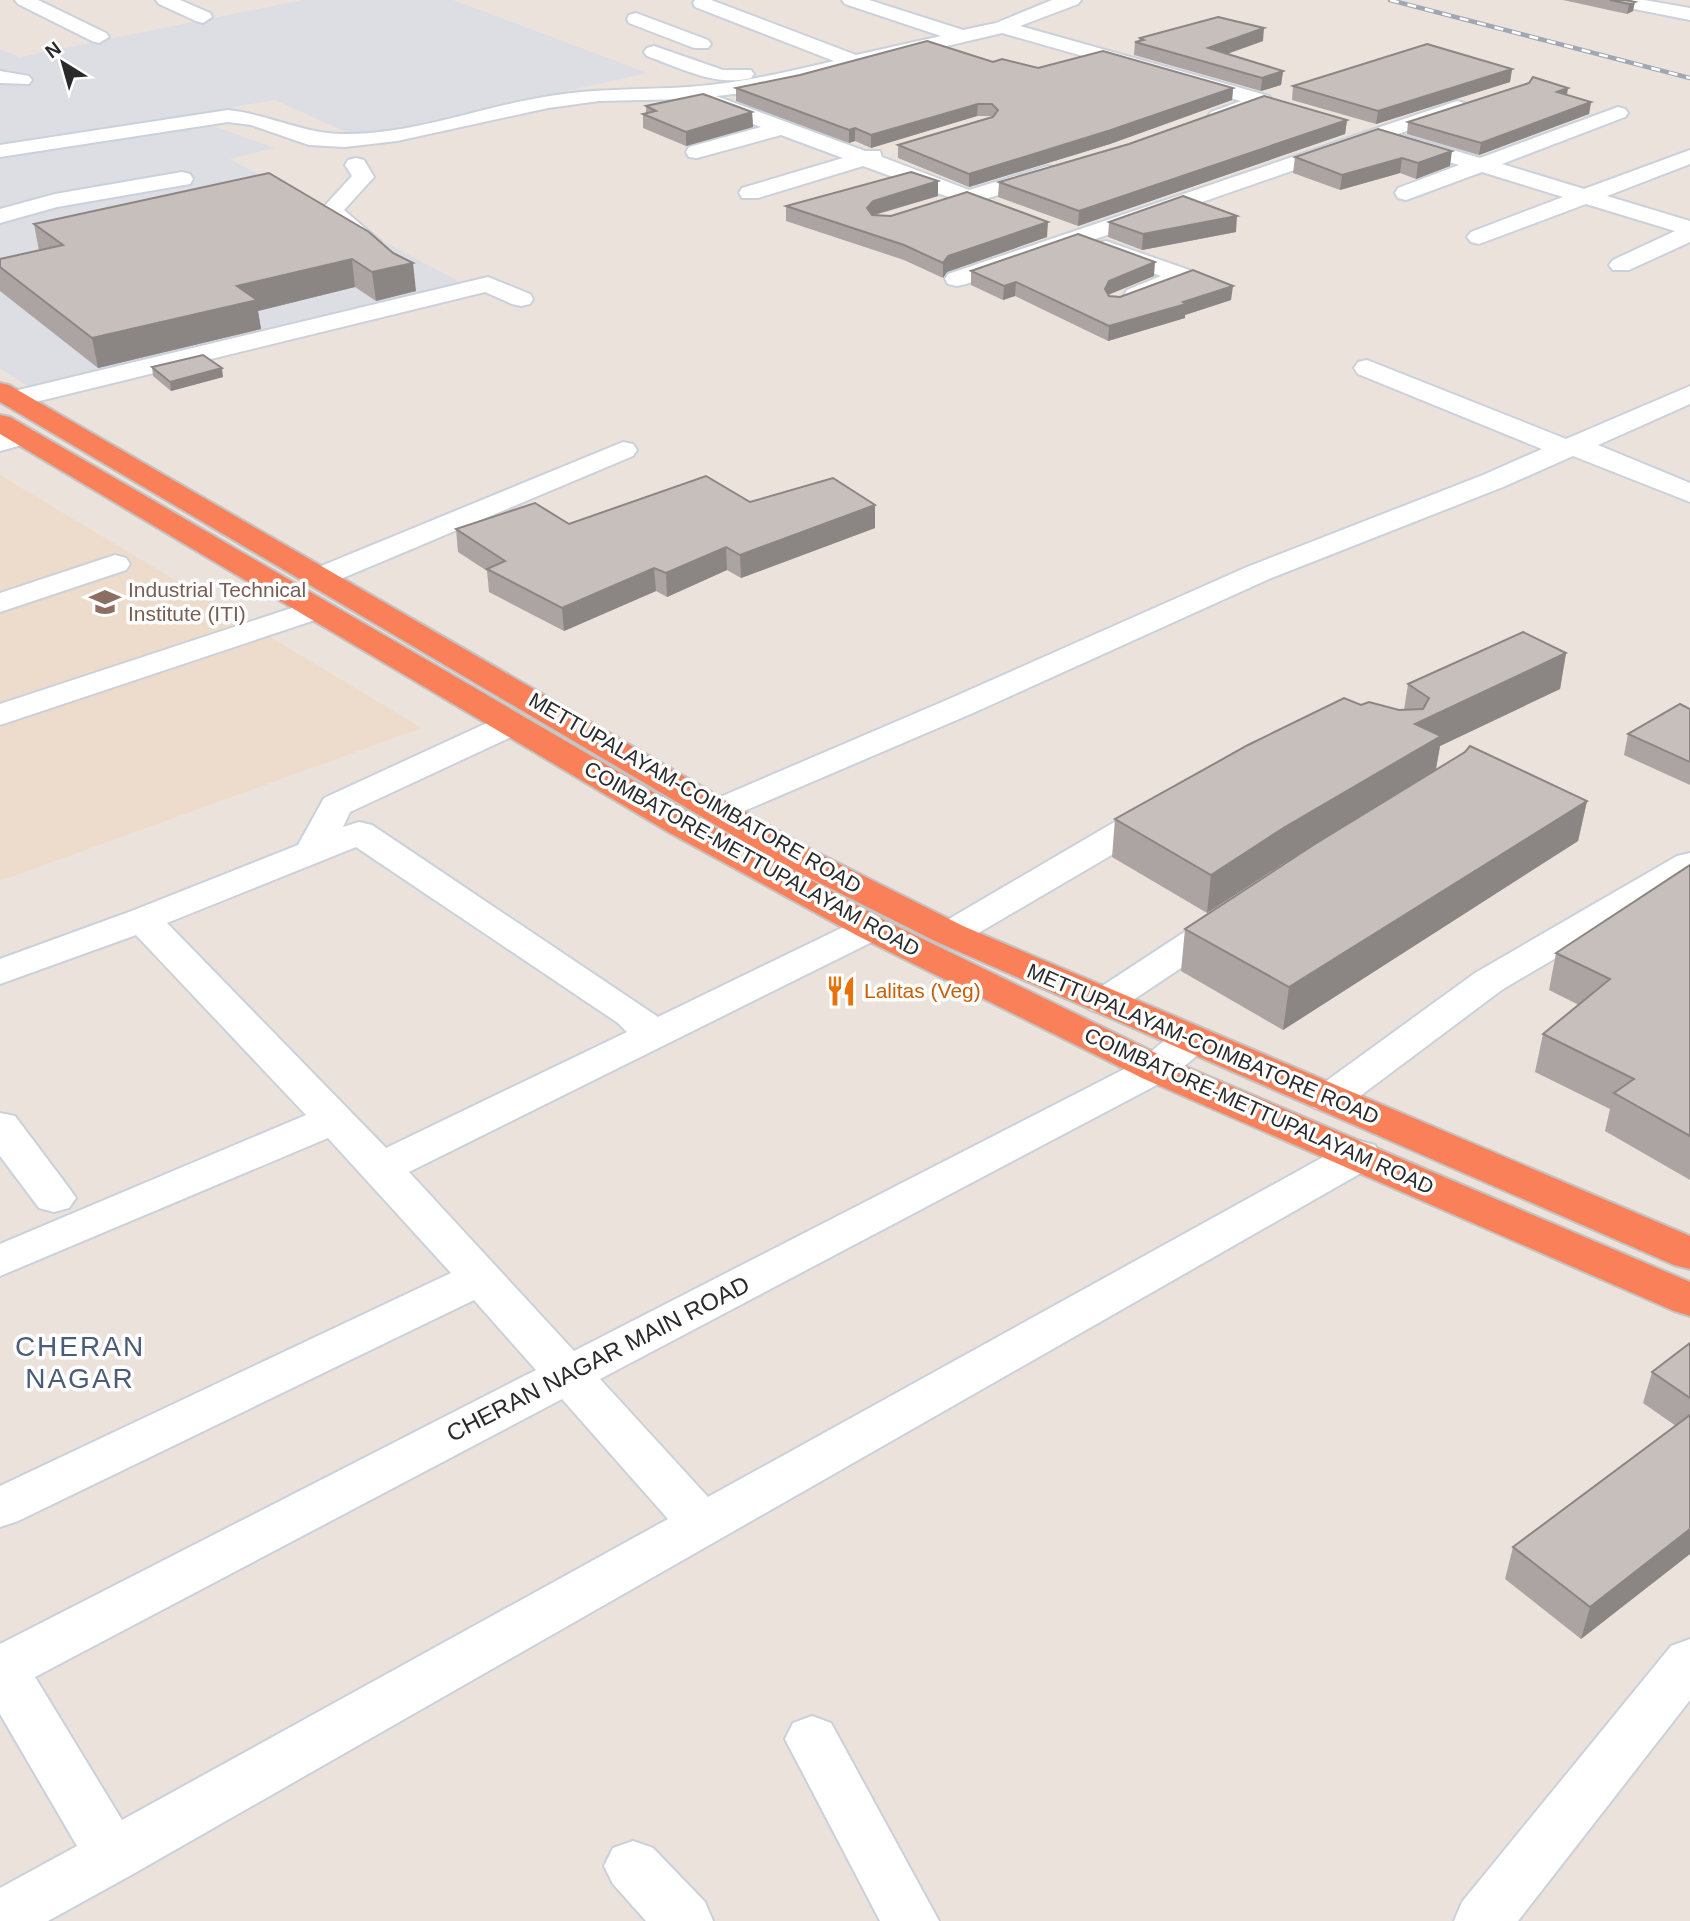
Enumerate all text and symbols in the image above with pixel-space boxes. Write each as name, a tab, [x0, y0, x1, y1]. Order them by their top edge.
north arrow	[28, 28, 98, 98]
text: N	[41, 37, 65, 62]
place label: Industrial Technical Institute (ITI)	[128, 578, 306, 625]
school or university icon: Industrial Technical Institute (ITI)	[88, 585, 122, 619]
street label: METTUPALAYAM-COIMBATORE ROAD	[525, 688, 865, 897]
street label: COIMBATORE-METTUPALAYAM ROAD	[581, 756, 924, 961]
street label: METTUPALAYAM-COIMBATORE ROAD	[1024, 959, 1382, 1128]
restaurant icon: Lalitas (Veg)	[824, 974, 858, 1008]
place label: Lalitas (Veg)	[864, 979, 981, 1002]
street label: COIMBATORE-METTUPALAYAM ROAD	[1081, 1023, 1437, 1198]
street label: CHERAN NAGAR MAIN ROAD	[442, 1270, 754, 1447]
district label: CHERAN NAGAR	[15, 1331, 145, 1394]

